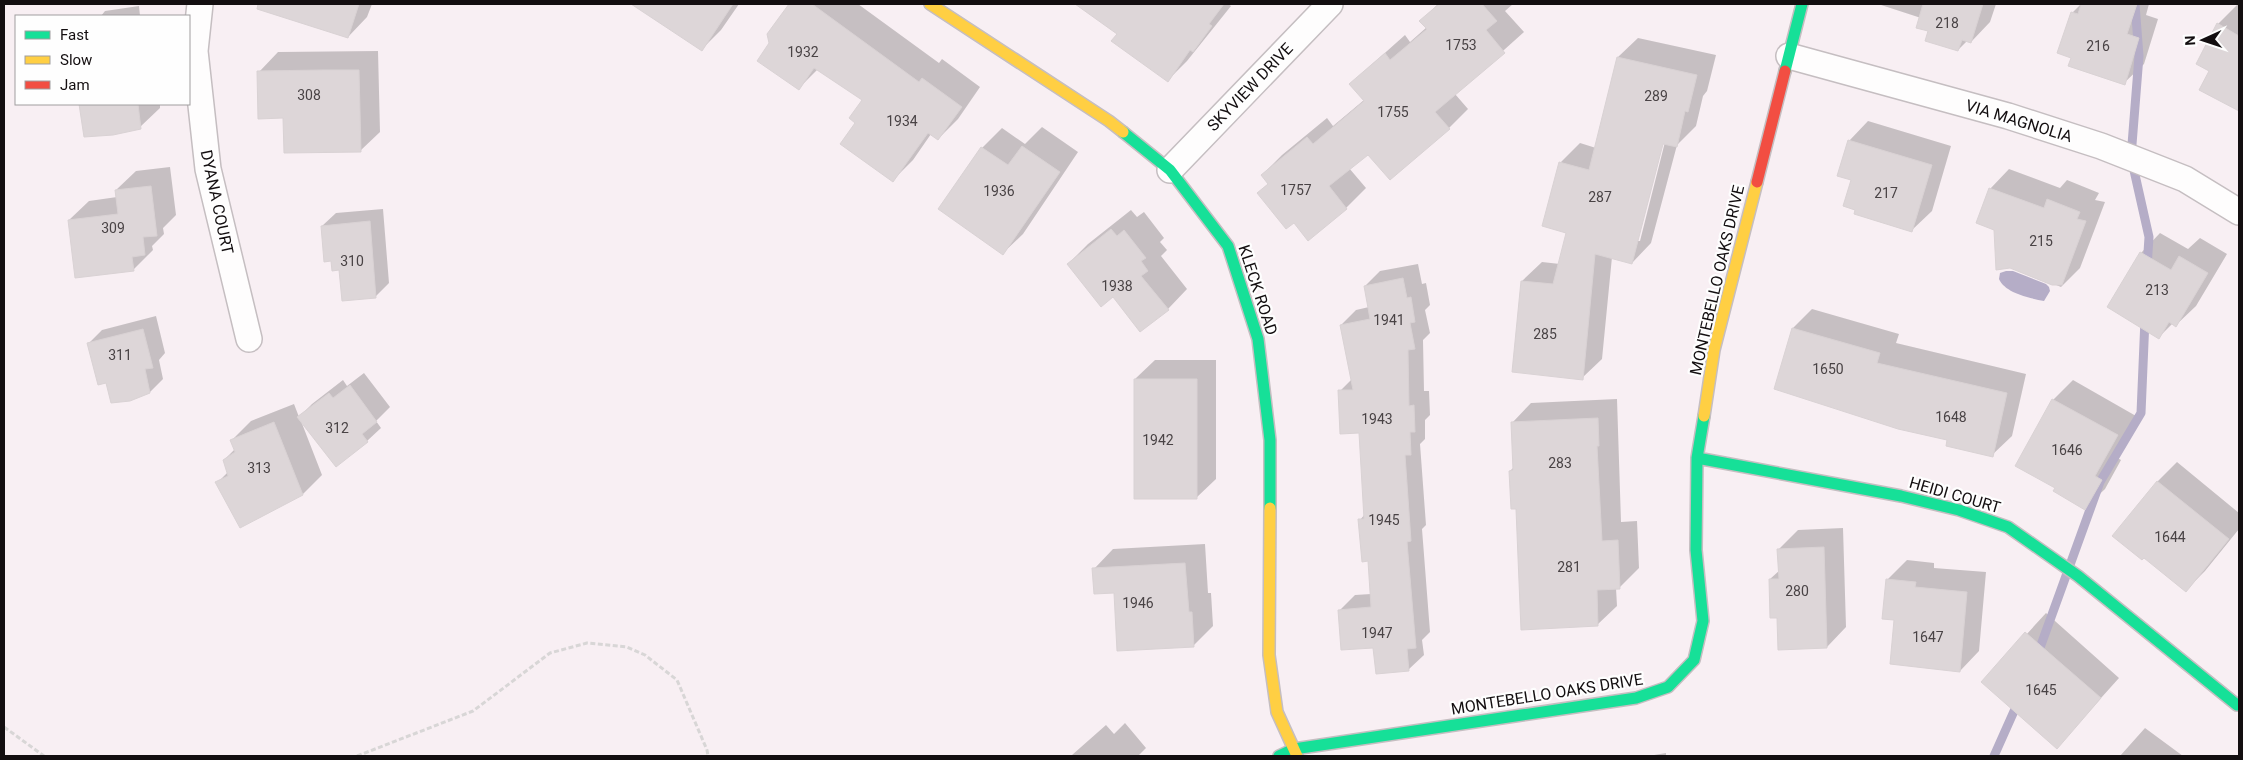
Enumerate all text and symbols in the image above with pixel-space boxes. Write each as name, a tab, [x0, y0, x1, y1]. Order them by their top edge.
legend	[15, 15, 190, 105]
house number: 218	[1935, 15, 1959, 31]
north arrow	[2178, 15, 2228, 65]
text: Fast	[60, 26, 89, 44]
text: N	[2182, 35, 2198, 46]
house number: 1753	[1445, 37, 1477, 53]
house number: 216	[2086, 38, 2110, 54]
street label: SKYVIEW DRIVE	[1203, 39, 1297, 135]
house number: 1932	[787, 44, 819, 60]
text: Slow	[60, 51, 92, 69]
text: Jam	[60, 76, 90, 94]
house number: 308	[297, 87, 321, 103]
house number: 289	[1644, 88, 1668, 104]
street label: VIA MAGNOLIA	[1963, 96, 2075, 146]
house number: 1755	[1377, 104, 1409, 120]
house number: 1934	[886, 113, 918, 129]
street label: DYANA COURT	[197, 148, 237, 256]
house number: 1757	[1280, 182, 1312, 198]
house number: 1936	[983, 183, 1015, 199]
street label: MONTEBELLO OAKS DRIVE	[1686, 183, 1748, 377]
house number: 217	[1874, 185, 1898, 201]
house number: 287	[1588, 189, 1612, 205]
house number: 309	[101, 220, 125, 236]
house number: 215	[2029, 233, 2053, 249]
street label: KLECK ROAD	[1234, 242, 1282, 338]
house number: 310	[340, 253, 364, 269]
house number: 1938	[1101, 278, 1133, 294]
house number: 213	[2145, 282, 2169, 298]
house number: 1941	[1373, 312, 1405, 328]
house number: 285	[1533, 326, 1557, 342]
house number: 311	[108, 347, 132, 363]
house number: 1650	[1812, 361, 1844, 377]
house number: 1648	[1935, 409, 1967, 425]
house number: 1943	[1361, 411, 1393, 427]
house number: 312	[325, 420, 349, 436]
house number: 1942	[1142, 432, 1174, 448]
house number: 1646	[2051, 442, 2083, 458]
house number: 283	[1548, 455, 1572, 471]
house number: 313	[247, 460, 271, 476]
street label: HEIDI COURT	[1907, 473, 2003, 517]
house number: 1945	[1368, 512, 1400, 528]
house number: 1644	[2154, 529, 2186, 545]
house number: 281	[1557, 559, 1581, 575]
house number: 280	[1785, 583, 1809, 599]
house number: 1946	[1122, 595, 1154, 611]
house number: 1947	[1361, 625, 1393, 641]
house number: 1647	[1912, 629, 1944, 645]
street label: MONTEBELLO OAKS DRIVE	[1450, 669, 1644, 719]
house number: 1645	[2025, 682, 2057, 698]

